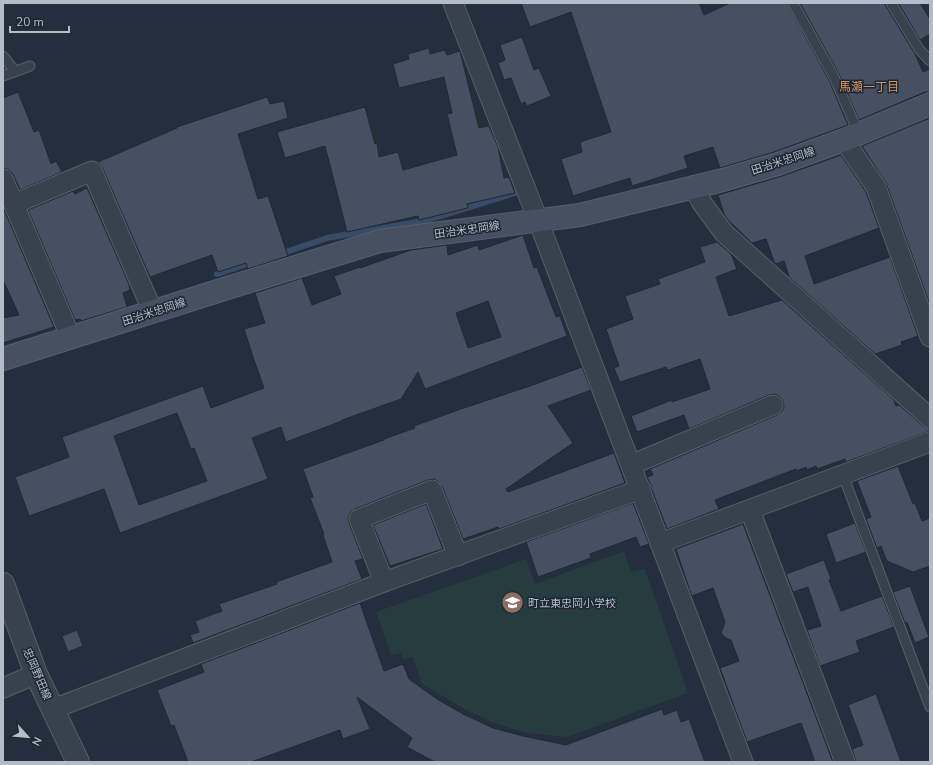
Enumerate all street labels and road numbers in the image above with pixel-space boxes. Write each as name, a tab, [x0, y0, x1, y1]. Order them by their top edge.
street label: 田治米忠岡線	[749, 144, 817, 178]
street label: 田治米忠岡線	[433, 218, 501, 242]
street label: 田治米忠岡線	[120, 295, 188, 329]
street label: 忠岡野田線	[19, 646, 55, 702]

